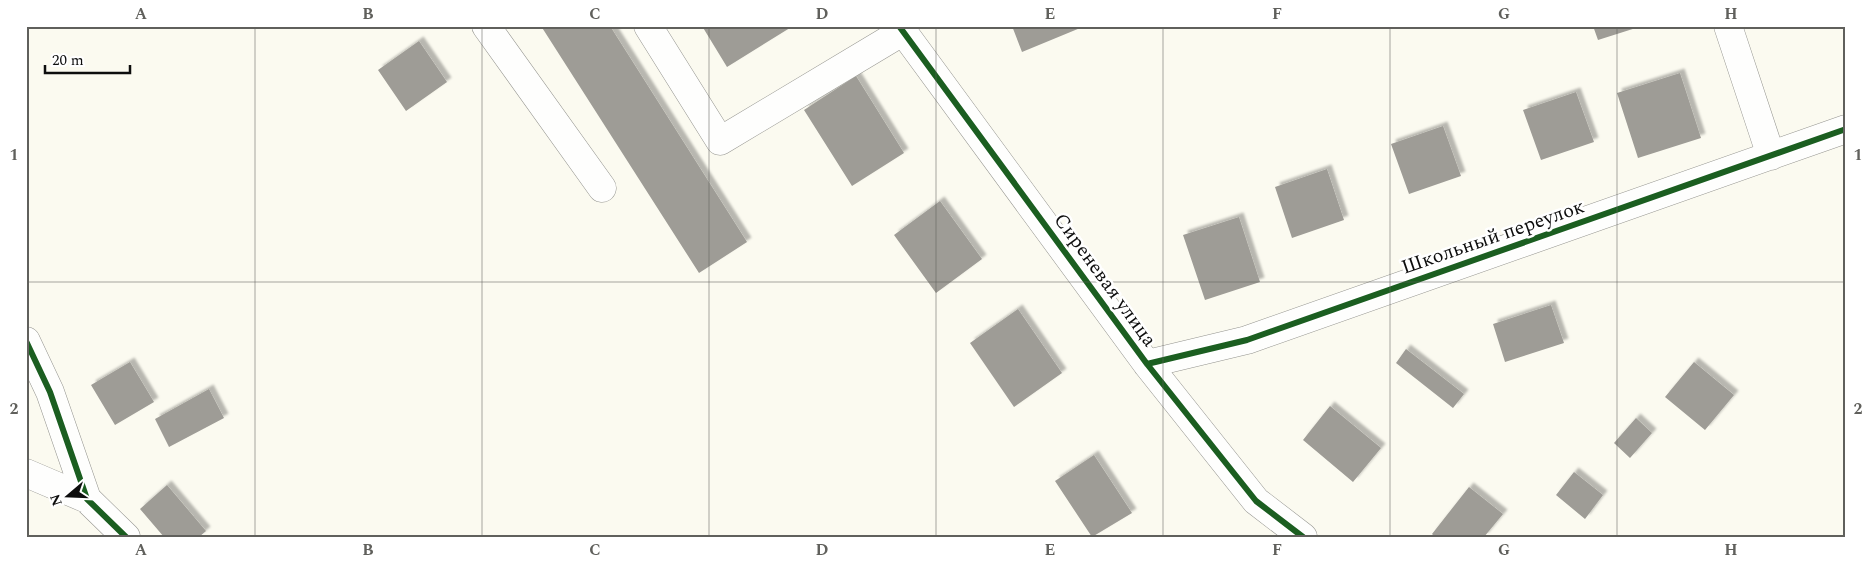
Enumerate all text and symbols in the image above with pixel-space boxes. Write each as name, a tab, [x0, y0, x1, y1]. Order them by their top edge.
text: A	[135, 2, 148, 26]
text: B	[362, 2, 374, 26]
text: C	[589, 2, 601, 26]
text: D	[816, 2, 829, 26]
text: E	[1045, 2, 1055, 26]
text: F	[1272, 2, 1282, 26]
text: G	[1498, 2, 1510, 26]
text: H	[1724, 2, 1738, 26]
scale bar	[45, 42, 130, 74]
text: 20 m	[52, 49, 84, 72]
text: 1	[10, 143, 18, 167]
text: 1	[1854, 143, 1862, 167]
street label: Школьный переулок	[1397, 192, 1589, 282]
street label: Сиреневая улица	[1046, 207, 1164, 353]
text: 2	[10, 397, 19, 421]
text: 2	[1854, 397, 1863, 421]
north arrow	[42, 470, 92, 520]
text: N	[44, 491, 68, 509]
text: A	[135, 538, 148, 562]
text: B	[362, 538, 374, 562]
text: C	[589, 538, 601, 562]
text: D	[816, 538, 829, 562]
text: E	[1045, 538, 1055, 562]
text: F	[1272, 538, 1282, 562]
text: G	[1498, 538, 1510, 562]
text: H	[1724, 538, 1738, 562]

